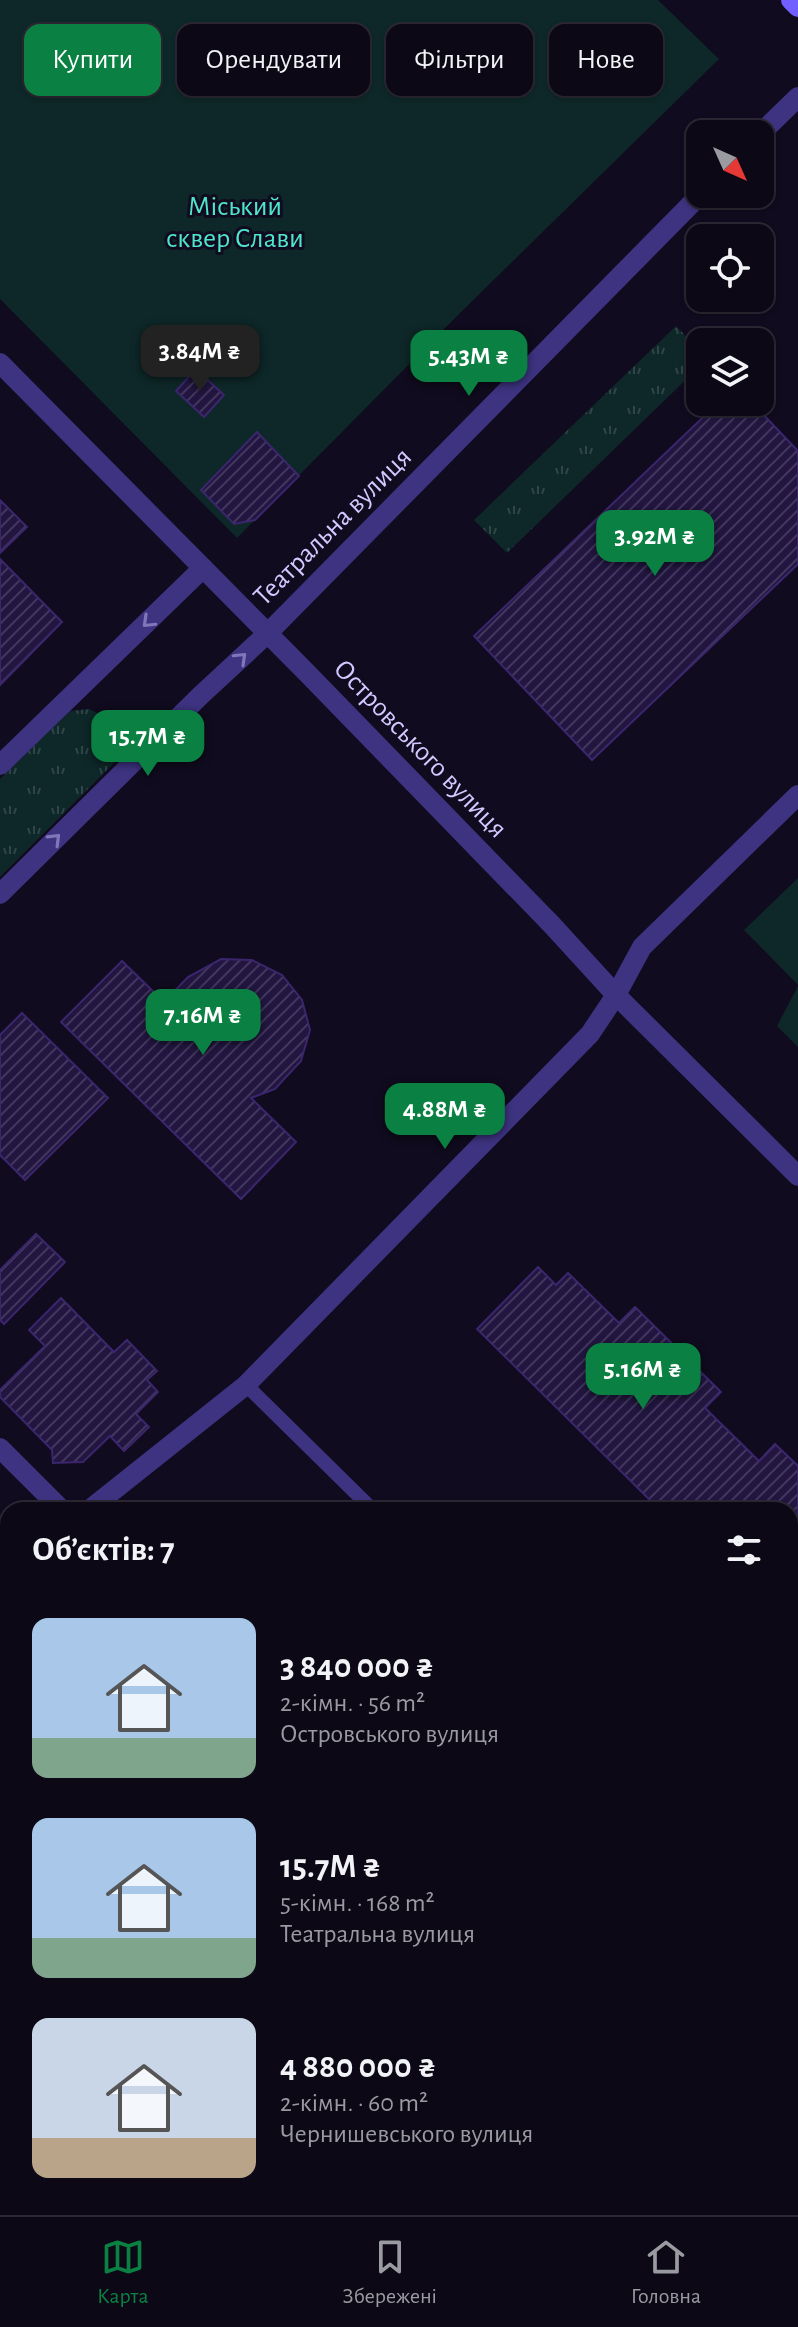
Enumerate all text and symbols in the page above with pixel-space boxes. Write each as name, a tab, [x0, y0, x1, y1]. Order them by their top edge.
chip: Купити	[24, 24, 161, 96]
chip: Орендувати	[177, 24, 370, 96]
chip: Фільтри	[386, 24, 533, 96]
chip: Нове	[549, 24, 663, 96]
north arrow	[686, 120, 774, 208]
map controls	[686, 120, 774, 416]
park label: Міський сквер Слави	[166, 193, 304, 253]
button: locate	[686, 224, 774, 312]
pin: 3.84M ₴	[126, 325, 274, 393]
button: layers	[686, 328, 774, 416]
pin: 5.43M ₴	[395, 330, 543, 398]
text: 3.84M ₴	[159, 338, 241, 364]
text: 5.43M ₴	[428, 343, 510, 369]
street label: Театральна вулиця	[249, 443, 417, 611]
pin: 3.92M ₴	[581, 510, 729, 578]
text: 3.92M ₴	[614, 523, 696, 549]
one-way arrow	[142, 613, 157, 627]
one-way arrow	[232, 652, 246, 667]
street label: Островського вулиця	[328, 654, 512, 844]
pin: 15.7M ₴	[74, 710, 222, 778]
text: 15.7M ₴	[109, 723, 187, 749]
one-way arrow	[46, 834, 60, 848]
pin: 7.16M ₴	[129, 989, 277, 1057]
text: 7.16M ₴	[164, 1002, 242, 1028]
pin: 4.88M ₴	[371, 1083, 519, 1151]
text: 4.88M ₴	[403, 1096, 487, 1122]
pin: 5.16M ₴	[569, 1343, 717, 1411]
text: 5.16M ₴	[604, 1356, 682, 1382]
icon: filters	[722, 1528, 766, 1572]
text: Об’єктів: 7	[32, 1533, 175, 1567]
icon: home	[96, 1650, 192, 1746]
text: 3 840 000 ₴	[280, 1650, 434, 1684]
text: 2-кімн. · 56 m²	[280, 1690, 425, 1716]
text: Островського вулиця	[280, 1721, 499, 1747]
icon: home	[96, 1850, 192, 1946]
text: 15.7M ₴	[280, 1850, 381, 1884]
text: 5-кімн. · 168 m²	[280, 1890, 435, 1916]
text: Театральна вулиця	[280, 1921, 475, 1947]
icon: home	[96, 2050, 192, 2146]
text: 4 880 000 ₴	[280, 2050, 437, 2084]
text: 2-кімн. · 60 m²	[280, 2090, 428, 2116]
text: Чернишевського вулиця	[280, 2121, 533, 2147]
tab: Карта	[97, 2235, 149, 2309]
tab: Збережені	[342, 2235, 437, 2309]
tab: Головна	[631, 2235, 701, 2309]

